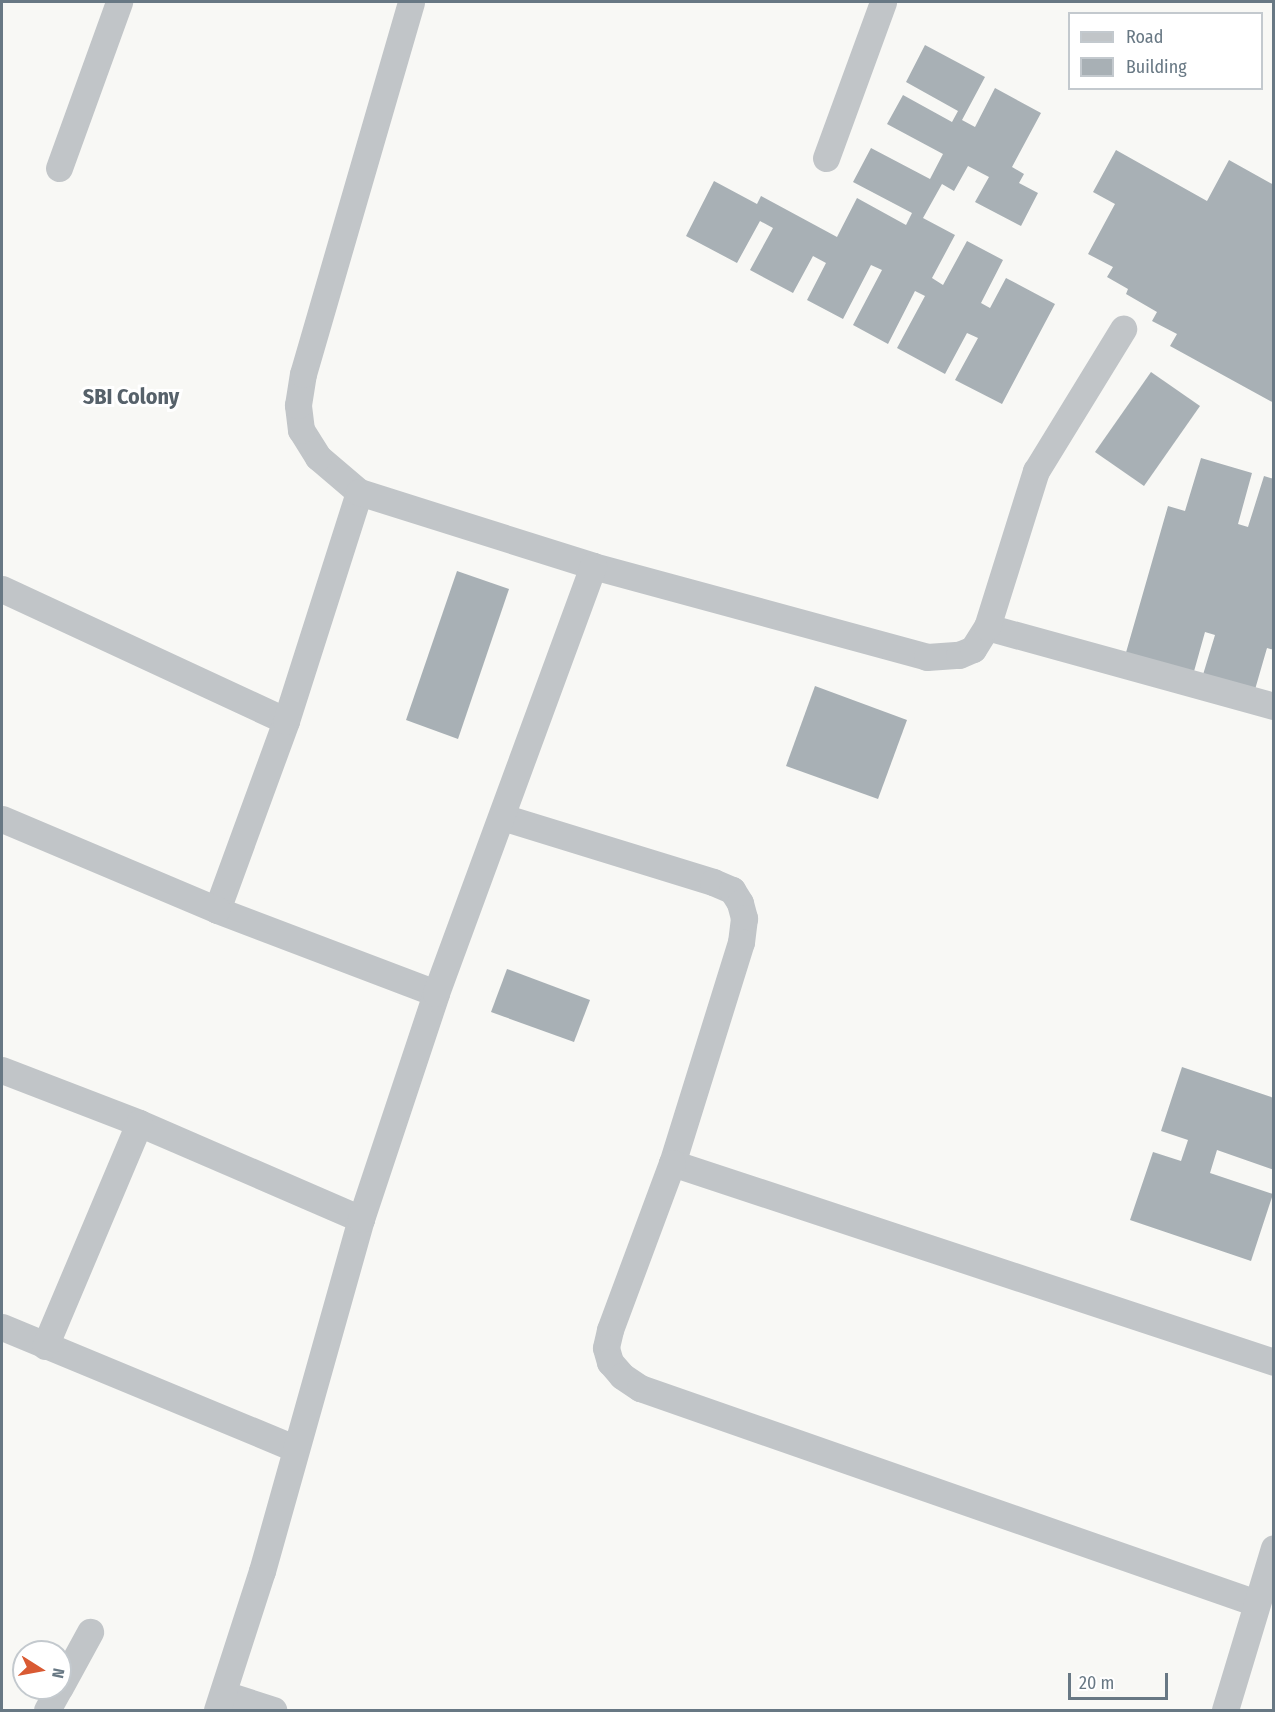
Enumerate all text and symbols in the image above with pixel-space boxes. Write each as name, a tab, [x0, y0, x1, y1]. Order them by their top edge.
legend	[1068, 12, 1263, 90]
text: Road	[1126, 26, 1163, 48]
text: Building	[1126, 56, 1187, 78]
district label: SBI Colony	[83, 384, 179, 410]
north arrow	[12, 1640, 72, 1700]
scale bar	[1071, 1661, 1172, 1699]
text: N	[48, 1667, 68, 1680]
text: 20 m	[1079, 1672, 1114, 1694]

